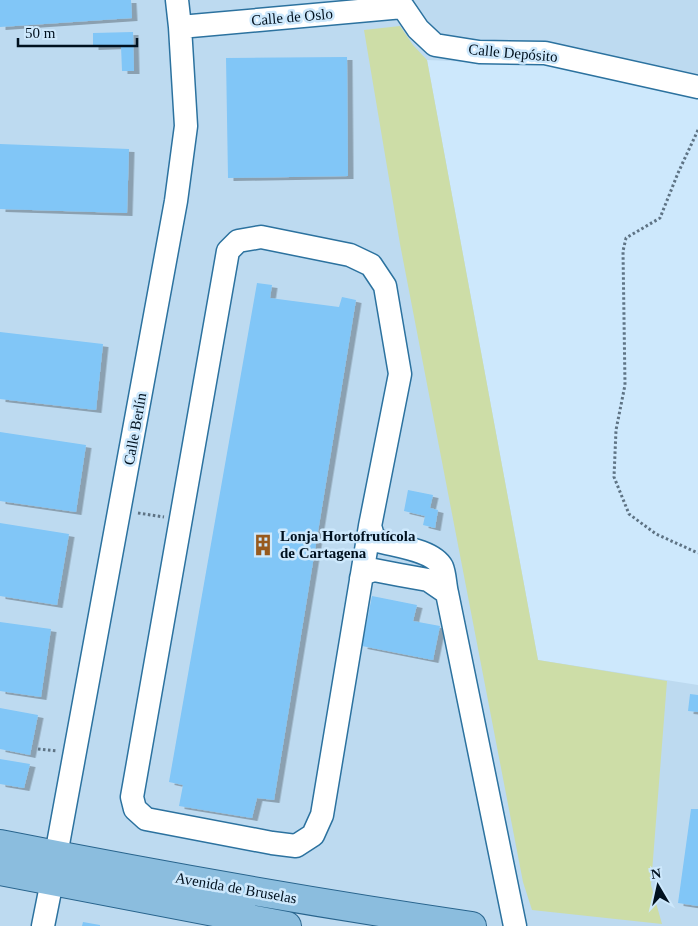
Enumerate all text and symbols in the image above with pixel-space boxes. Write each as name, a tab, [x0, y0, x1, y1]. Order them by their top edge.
street label: Calle de Oslo	[251, 5, 333, 29]
scale bar	[18, 15, 136, 47]
text: 50 m	[25, 25, 56, 41]
street label: Calle Depósito	[468, 41, 558, 65]
street label: Calle Berlín	[121, 391, 149, 466]
place label: Lonja Hortofrutícola de Cartagena	[280, 528, 416, 561]
building icon: Lonja Hortofrutícola de Cartagena	[250, 532, 276, 558]
north arrow	[633, 861, 683, 911]
text: N	[650, 865, 662, 882]
street label: Avenida de Bruselas	[174, 869, 298, 907]

